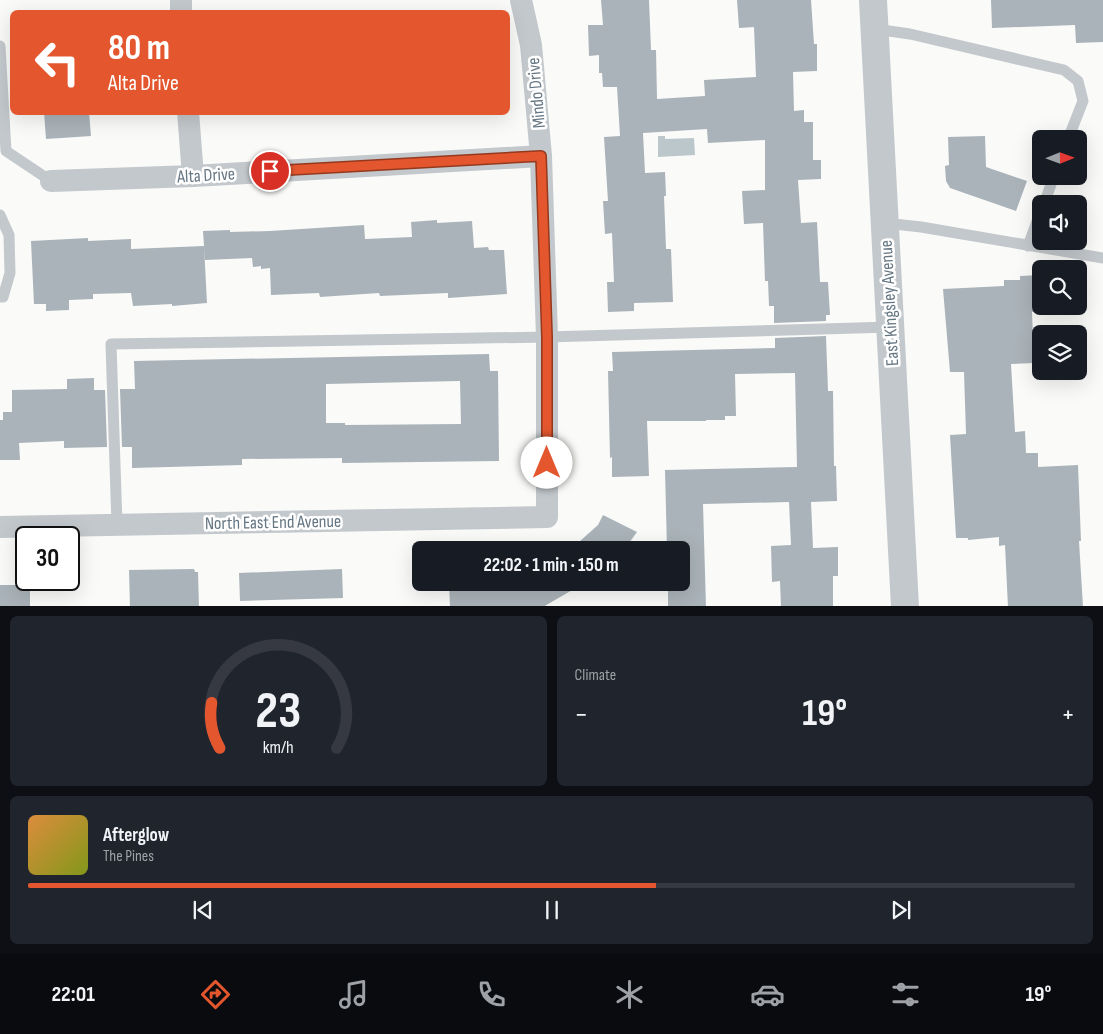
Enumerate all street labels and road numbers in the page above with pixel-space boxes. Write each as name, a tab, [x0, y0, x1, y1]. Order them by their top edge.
street label: Mindo Drive	[523, 57, 550, 129]
street label: Alta Drive	[176, 163, 235, 188]
street label: East Kingsley Avenue	[876, 239, 903, 366]
street label: North East End Avenue	[205, 511, 341, 534]

